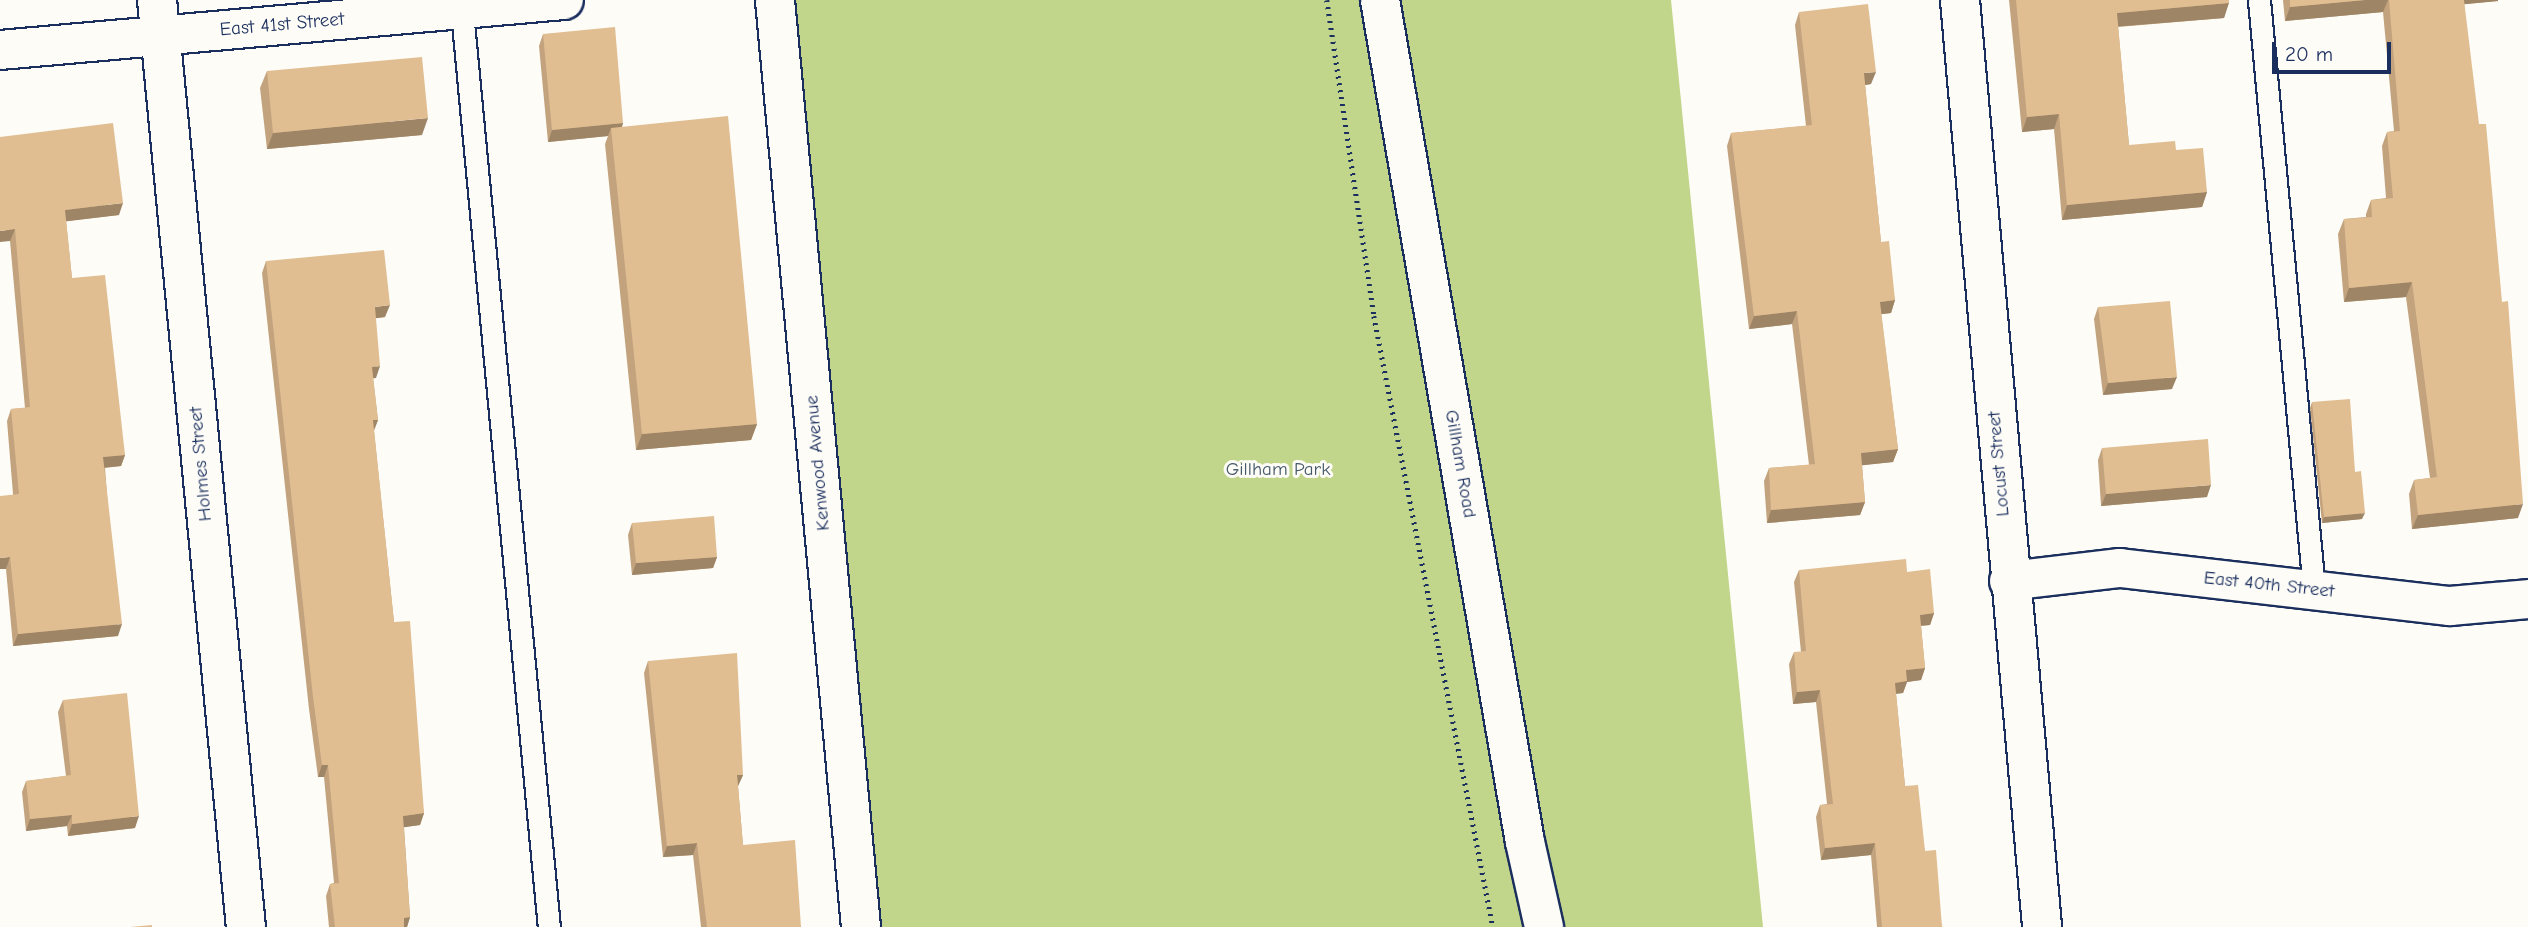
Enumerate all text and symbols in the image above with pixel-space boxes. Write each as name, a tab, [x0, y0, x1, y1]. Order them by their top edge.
street label: East 41st Street	[219, 8, 345, 42]
scale bar	[2276, 28, 2395, 72]
text: 20 m	[2285, 42, 2333, 66]
street label: Kenwood Avenue	[801, 394, 835, 532]
street label: Holmes Street	[185, 406, 217, 522]
street label: Gillham Road	[1439, 408, 1481, 520]
street label: Locust Street	[1983, 411, 2015, 517]
park label: Gillham Park	[1226, 459, 1330, 481]
street label: East 40th Street	[2203, 567, 2335, 603]

